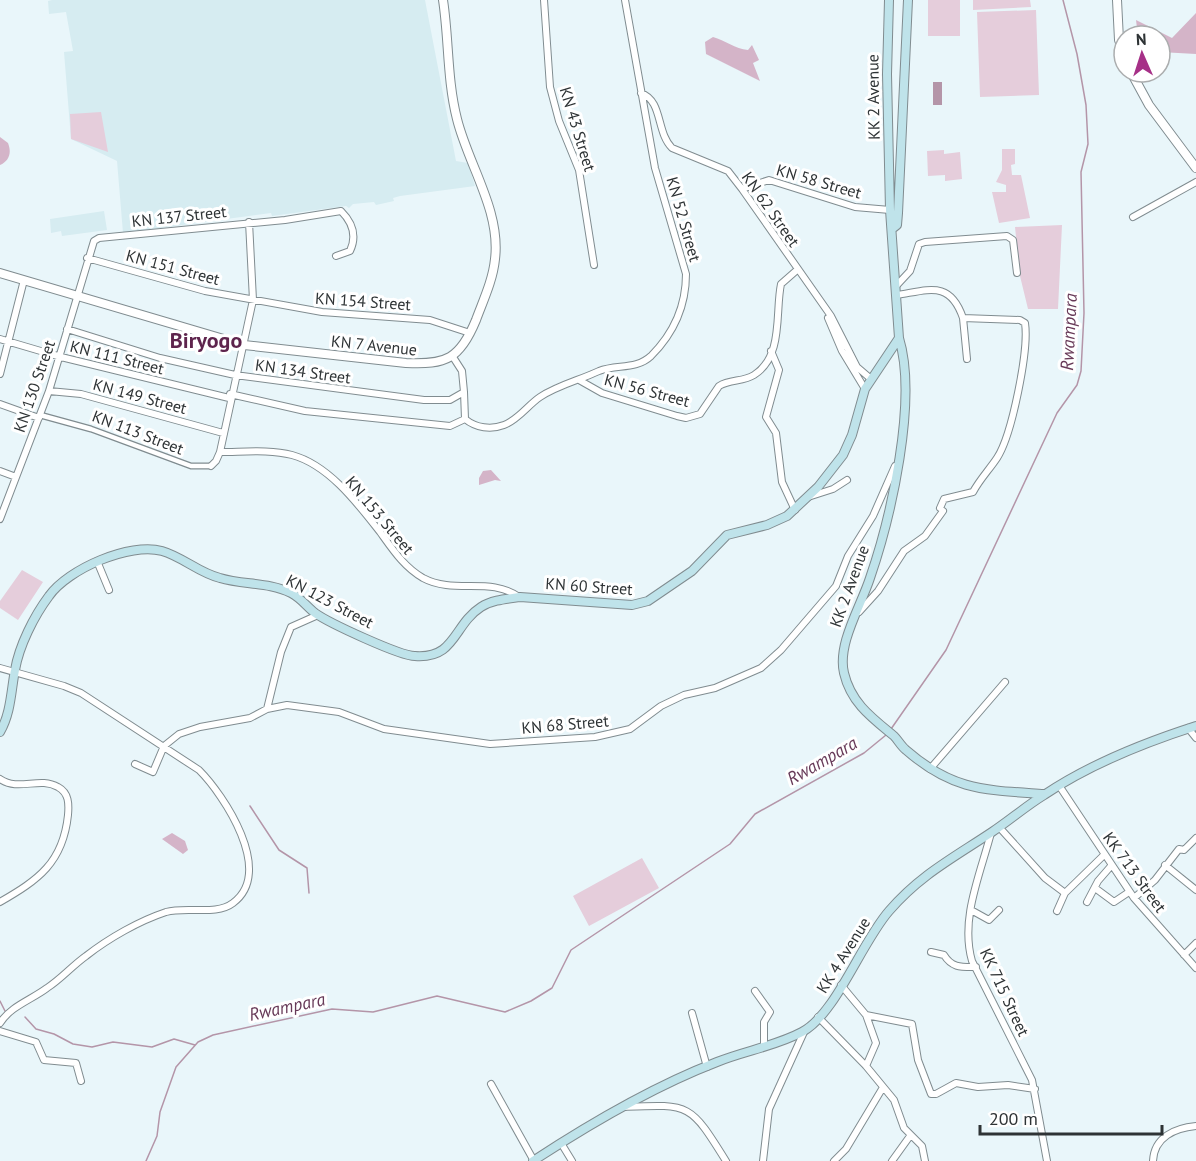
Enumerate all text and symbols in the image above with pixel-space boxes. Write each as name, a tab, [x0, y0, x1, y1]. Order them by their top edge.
north arrow	[1112, 24, 1172, 84]
text: N	[1135, 29, 1147, 49]
street label: KK 2 Avenue	[862, 54, 884, 140]
street label: KN 43 Street	[556, 84, 601, 174]
street label: KN 58 Street	[774, 159, 864, 203]
street label: KN 62 Street	[738, 167, 805, 251]
street label: KN 52 Street	[662, 174, 706, 264]
street label: KN 137 Street	[131, 201, 228, 231]
street label: KN 151 Street	[124, 245, 223, 289]
street label: KN 154 Street	[314, 288, 412, 314]
water label: Rwampara	[1055, 293, 1082, 371]
district label: Biryogo	[170, 326, 242, 354]
street label: KN 7 Avenue	[330, 331, 418, 359]
street label: KN 111 Street	[68, 336, 167, 378]
street label: KN 130 Street	[9, 337, 59, 435]
street label: KN 134 Street	[254, 354, 353, 388]
street label: KN 56 Street	[602, 369, 692, 411]
street label: KN 149 Street	[91, 374, 190, 418]
street label: KN 113 Street	[90, 405, 187, 459]
street label: KN 153 Street	[341, 472, 419, 559]
street label: KK 2 Avenue	[825, 542, 873, 630]
street label: KN 123 Street	[283, 570, 378, 633]
street label: KN 60 Street	[545, 573, 634, 599]
street label: KN 68 Street	[521, 710, 610, 738]
water label: Rwampara	[783, 731, 861, 790]
street label: KK 713 Street	[1099, 828, 1171, 917]
street label: KK 4 Avenue	[812, 913, 874, 997]
street label: KK 715 Street	[976, 945, 1034, 1040]
water label: Rwampara	[247, 987, 327, 1026]
scale bar	[980, 1098, 1162, 1136]
text: 200 m	[989, 1107, 1038, 1130]

